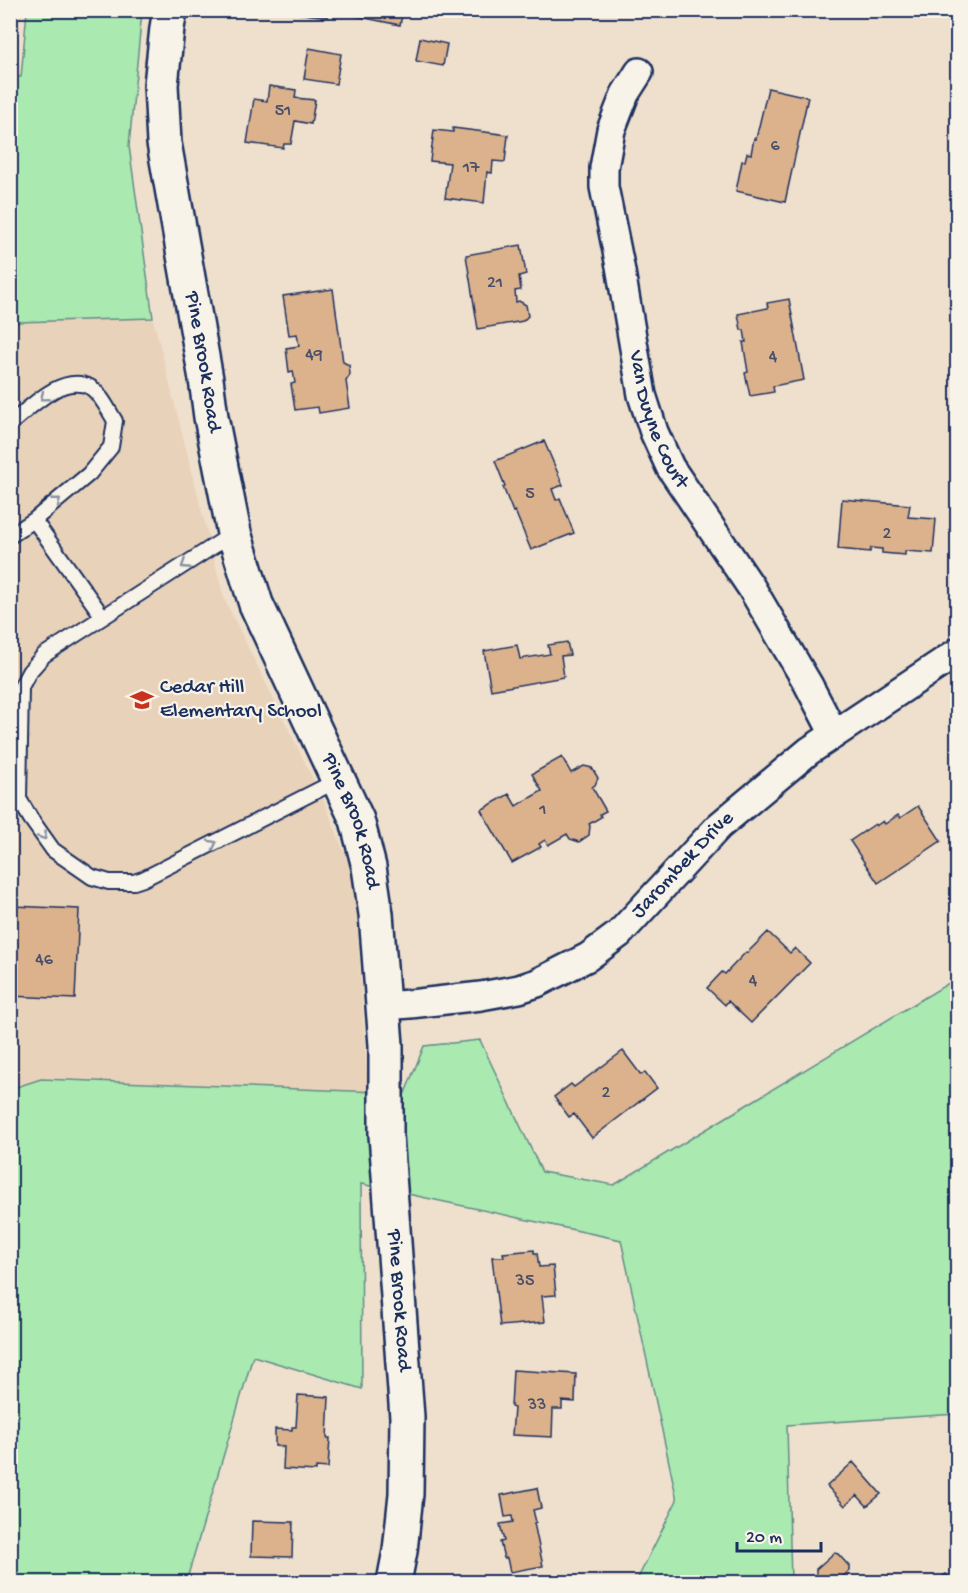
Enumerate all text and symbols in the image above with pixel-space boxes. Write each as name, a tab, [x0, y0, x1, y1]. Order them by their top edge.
house number: 51	[275, 101, 291, 122]
house number: 6	[770, 136, 780, 157]
house number: 17	[462, 158, 480, 179]
house number: 21	[487, 273, 503, 294]
street label: Pine Brook Road	[178, 289, 227, 436]
house number: 49	[305, 345, 323, 366]
house number: 4	[769, 347, 778, 368]
street label: Van Duyne Court	[622, 348, 695, 496]
one-way arrow	[40, 389, 51, 400]
house number: 5	[525, 484, 535, 505]
one-way arrow	[50, 497, 61, 508]
house number: 2	[883, 524, 892, 545]
one-way arrow	[180, 558, 191, 569]
place label: Cedar Hill Elementary School	[160, 676, 322, 725]
school or university icon: Cedar Hill Elementary School	[129, 687, 155, 713]
street label: Pine Brook Road	[315, 749, 385, 892]
house number: 1	[538, 800, 547, 821]
street label: Jarombek Drive	[627, 805, 740, 924]
one-way arrow	[36, 829, 47, 840]
one-way arrow	[207, 839, 218, 851]
house number: 46	[35, 950, 54, 971]
house number: 4	[749, 971, 758, 992]
house number: 2	[602, 1083, 611, 1104]
street label: Pine Brook Road	[380, 1228, 416, 1374]
house number: 35	[515, 1271, 534, 1292]
house number: 33	[527, 1395, 546, 1416]
scale bar	[737, 1515, 821, 1553]
text: 20 m	[746, 1528, 782, 1549]

